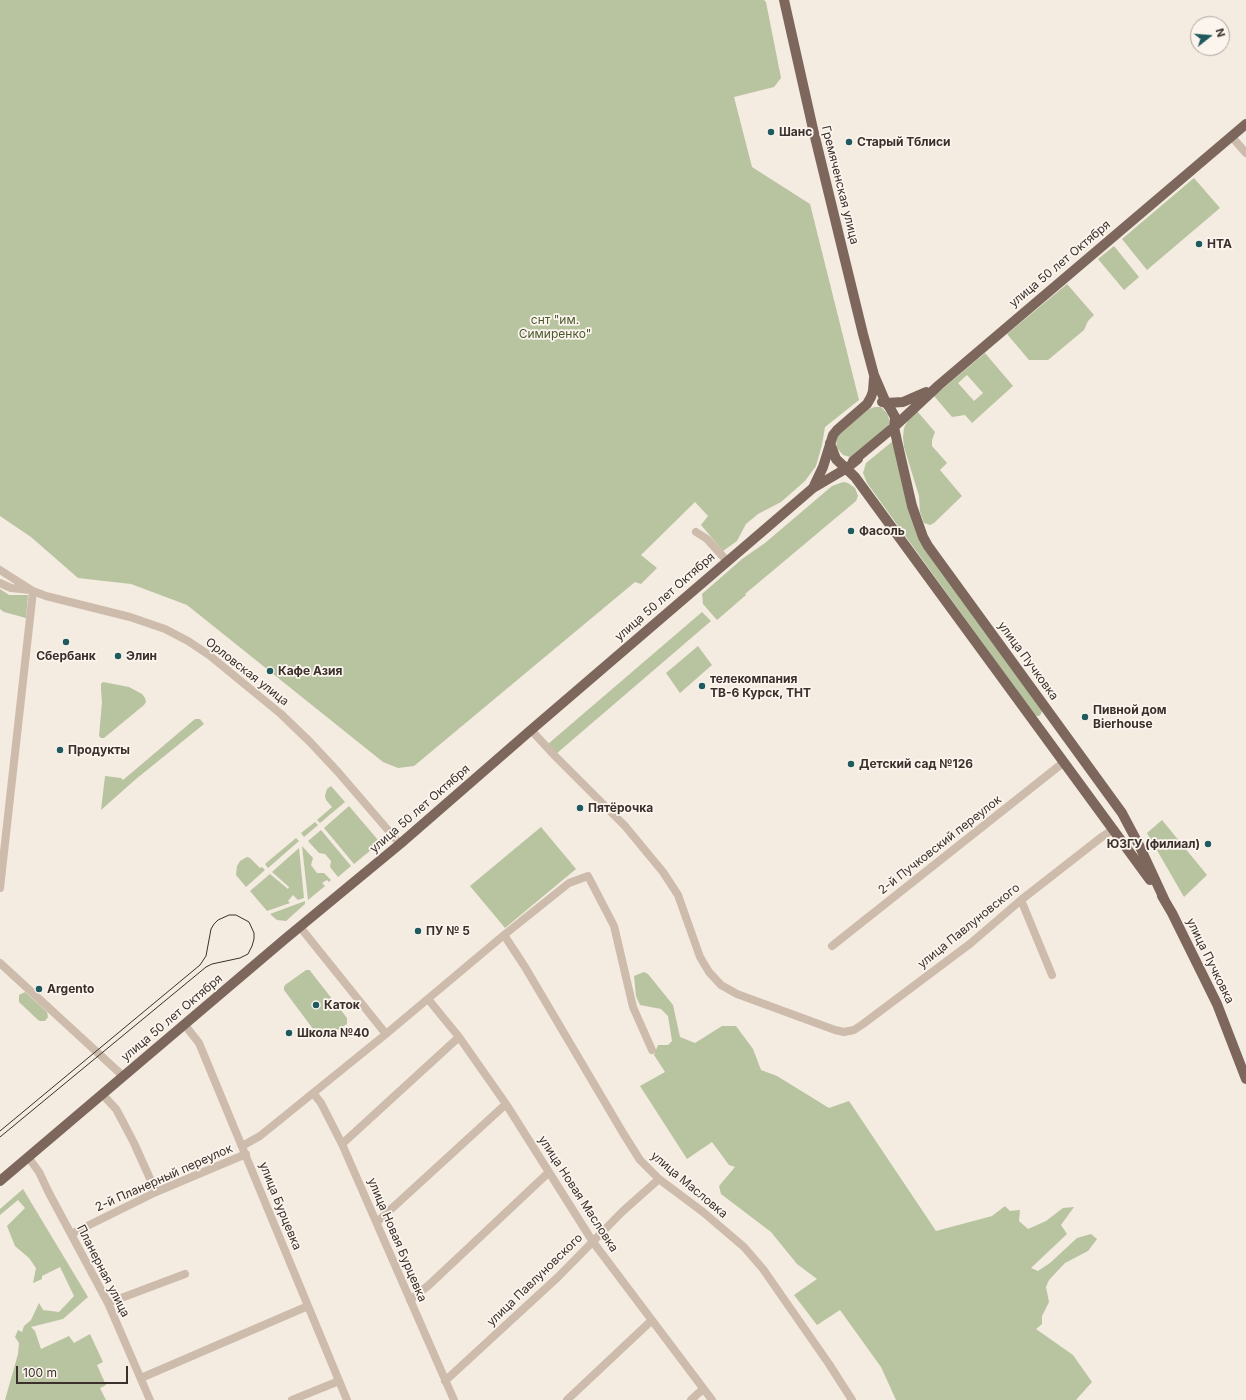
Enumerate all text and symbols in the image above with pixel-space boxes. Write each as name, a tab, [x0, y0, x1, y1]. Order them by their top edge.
north arrow	[1190, 16, 1230, 56]
text: N	[1213, 27, 1228, 39]
street label: Гремяченская улица	[818, 124, 862, 246]
place label: Шанс	[779, 125, 812, 139]
marker: Шанс	[766, 127, 776, 137]
place label: Старый Тблиси	[857, 135, 951, 149]
marker: Старый Тблиси	[844, 137, 854, 147]
street label: улица 50 лет Октября	[1006, 217, 1114, 311]
place label: НТА	[1207, 237, 1232, 251]
marker: НТА	[1194, 239, 1204, 249]
park label: снт "им. Симиренко"	[519, 313, 591, 341]
place label: Фасоль	[859, 524, 905, 538]
marker: Фасоль	[846, 526, 856, 536]
street label: улица 50 лет Октября	[612, 550, 718, 644]
street label: улица Пучковка	[995, 619, 1061, 703]
street label: Орловская улица	[203, 635, 291, 709]
marker: Сбербанк	[61, 637, 71, 647]
place label: Сбербанк	[36, 649, 96, 663]
place label: Элин	[126, 649, 157, 663]
marker: Элин	[113, 651, 123, 661]
place label: Кафе Азия	[278, 664, 342, 678]
marker: Кафе Азия	[265, 666, 275, 676]
place label: телекомпания ТВ-6 Курск, ТНТ	[710, 672, 811, 700]
marker: телекомпания ТВ-6 Курск, ТНТ	[697, 681, 707, 691]
place label: Пивной дом Bierhouse	[1093, 703, 1167, 731]
marker: Пивной дом Bierhouse	[1080, 712, 1090, 722]
place label: Продукты	[68, 743, 130, 757]
marker: Продукты	[55, 745, 65, 755]
place label: Детский сад №126	[859, 757, 973, 771]
marker: Детский сад №126	[846, 759, 856, 769]
street label: улица 50 лет Октября	[367, 762, 473, 856]
street label: 2-й Пучковский переулок	[876, 793, 1004, 897]
place label: Пятёрочка	[588, 801, 653, 815]
marker: Пятёрочка	[575, 803, 585, 813]
place label: ЮЗГУ (филиал)	[1107, 837, 1200, 851]
marker: ЮЗГУ (филиал)	[1203, 839, 1213, 849]
street label: улица Павлуновского	[915, 880, 1023, 972]
street label: улица Пучковка	[1183, 916, 1237, 1006]
place label: ПУ № 5	[426, 924, 470, 938]
marker: ПУ № 5	[413, 926, 423, 936]
street label: улица 50 лет Октября	[118, 971, 226, 1065]
place label: Argento	[47, 982, 94, 996]
marker: Argento	[34, 984, 44, 994]
place label: Каток	[324, 998, 360, 1012]
marker: Каток	[311, 1000, 321, 1010]
place label: Школа №40	[297, 1026, 369, 1040]
marker: Школа №40	[284, 1028, 294, 1038]
street label: улица Новая Масловка	[535, 1133, 621, 1255]
street label: 2-й Планерный переулок	[93, 1141, 235, 1215]
street label: улица Масловка	[648, 1149, 730, 1221]
street label: улица Бурцевка	[256, 1160, 304, 1252]
street label: улица Новая Бурцевка	[364, 1176, 430, 1304]
street label: Планерная улица	[73, 1222, 133, 1320]
street label: улица Павлуновского	[484, 1231, 586, 1329]
scale bar	[18, 1358, 130, 1384]
text: 100 m	[23, 1365, 57, 1380]

